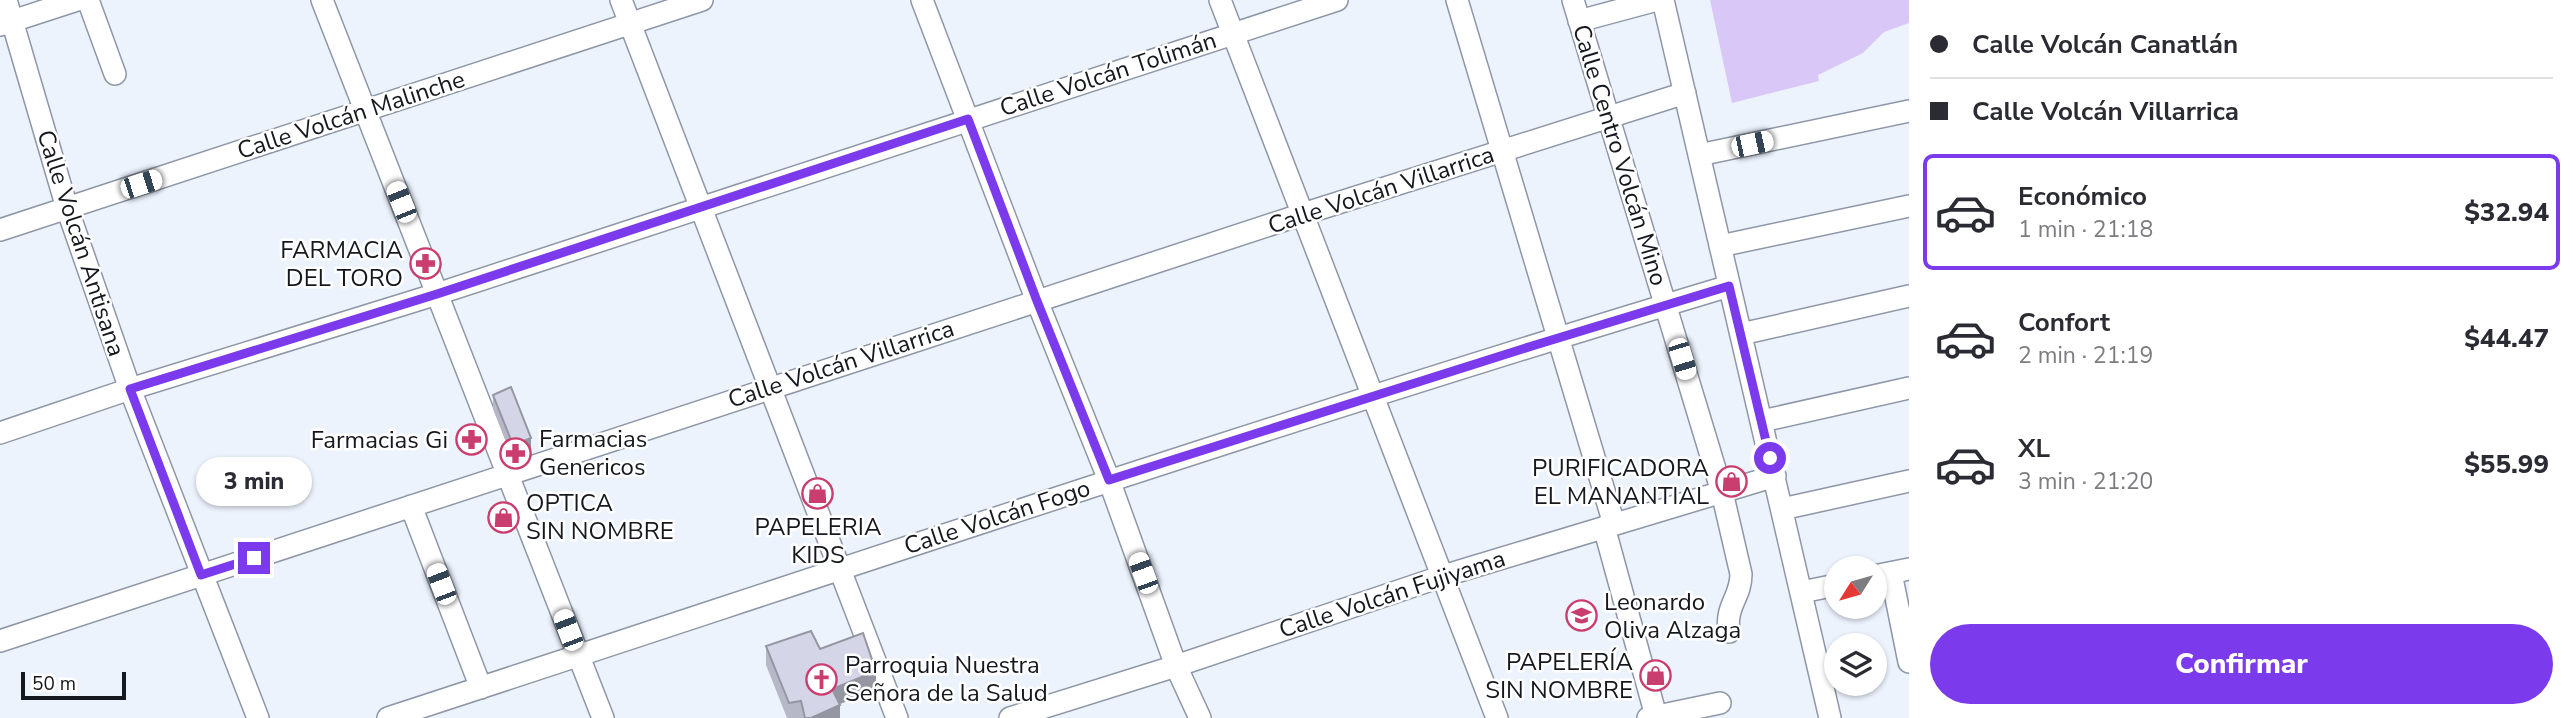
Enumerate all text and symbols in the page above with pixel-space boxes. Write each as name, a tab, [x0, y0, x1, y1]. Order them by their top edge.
street label: Calle Centro Volcán Mino	[1565, 20, 1675, 290]
street label: Calle Volcán Tolimán	[996, 24, 1220, 124]
text: Calle Volcán Canatlán	[1972, 27, 2238, 62]
street label: Calle Volcán Malinche	[233, 63, 469, 167]
text: Calle Volcán Villarrica	[1972, 94, 2239, 129]
street label: Calle Volcán Antisana	[29, 126, 133, 360]
car	[1730, 129, 1775, 159]
street label: Calle Volcán Villarrica	[1264, 138, 1498, 242]
car	[118, 168, 165, 200]
car	[384, 179, 419, 225]
text: Económico	[2018, 179, 2147, 214]
icon: car	[1934, 181, 1997, 244]
text: $32.94	[2464, 195, 2549, 230]
text: 1 min · 21:18	[2018, 214, 2153, 245]
place label: FARMACIA DEL TORO	[280, 234, 403, 294]
pharmacy icon: FARMACIA DEL TORO	[409, 247, 443, 281]
text: Confort	[2018, 305, 2110, 340]
icon: car	[1934, 307, 1997, 370]
street label: Calle Volcán Villarrica	[724, 312, 958, 416]
text: $44.47	[2464, 321, 2549, 356]
car	[1666, 336, 1699, 382]
text: 2 min · 21:19	[2018, 340, 2153, 371]
pharmacy icon: Farmacias Gi	[454, 423, 488, 457]
place label: Farmacias Genericos	[539, 423, 647, 483]
place label: Farmacias Gi	[311, 424, 448, 456]
text: XL	[2018, 431, 2050, 466]
icon: car	[1934, 433, 1997, 496]
pharmacy icon: Farmacias Genericos	[499, 436, 533, 470]
route start	[1754, 442, 1786, 474]
text: $55.99	[2464, 447, 2549, 482]
place label: PURIFICADORA EL MANANTIAL	[1532, 452, 1709, 512]
callout: 3 min	[196, 456, 312, 505]
shop icon: PURIFICADORA EL MANANTIAL	[1715, 465, 1749, 499]
text: 3 min	[224, 466, 284, 497]
text: 3 min · 21:20	[2018, 466, 2153, 497]
street label: Calle Volcán Fogo	[900, 472, 1094, 562]
shop icon: PAPELERIA KIDS	[801, 476, 835, 510]
place label: OPTICA SIN NOMBRE	[526, 487, 674, 547]
shop icon: OPTICA SIN NOMBRE	[486, 500, 520, 534]
place label: PAPELERIA KIDS	[755, 511, 882, 571]
route end	[238, 542, 270, 574]
street label: Calle Volcán Fujiyama	[1275, 542, 1509, 646]
car	[1126, 550, 1161, 596]
north arrow	[1824, 556, 1886, 620]
map controls	[1824, 556, 1887, 696]
car	[424, 561, 459, 607]
place label: Leonardo Oliva Alzaga	[1604, 586, 1741, 646]
school or university icon: Leonardo Oliva Alzaga	[1564, 599, 1598, 633]
car	[551, 607, 586, 653]
button: Confirmar	[1930, 624, 2553, 704]
button: layers	[1824, 633, 1887, 696]
place label: PAPELERÍA SIN NOMBRE	[1485, 646, 1633, 706]
place label: Parroquia Nuestra Señora de la Salud	[845, 649, 1048, 709]
shop icon: PAPELERÍA SIN NOMBRE	[1639, 659, 1673, 693]
church icon: Parroquia Nuestra Señora de la Salud	[805, 662, 839, 696]
scale bar	[21, 669, 126, 701]
text: 50 m	[32, 671, 76, 697]

